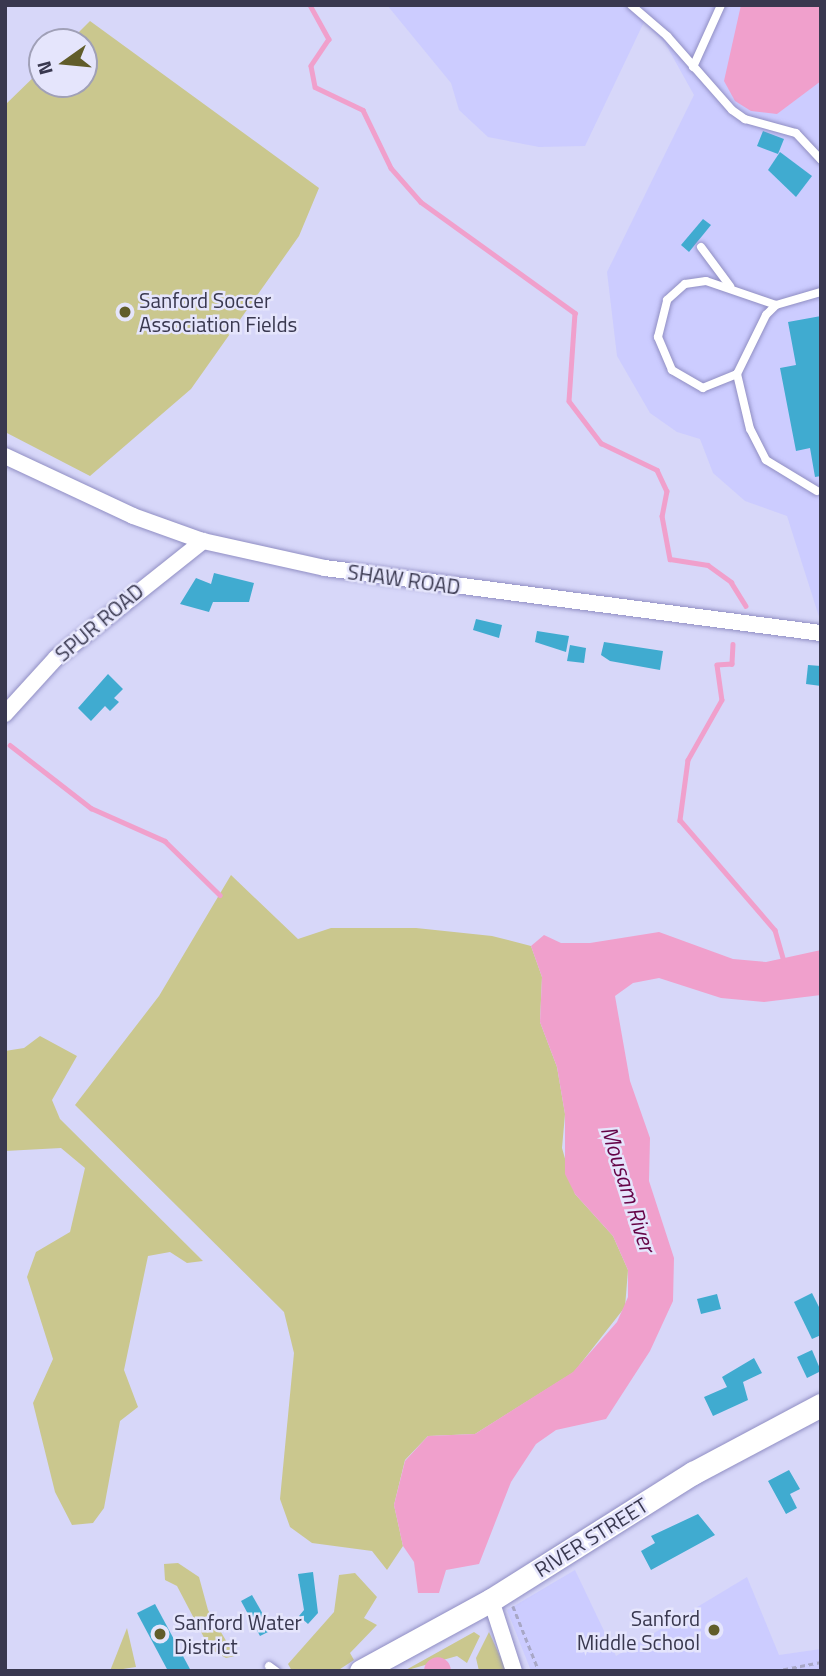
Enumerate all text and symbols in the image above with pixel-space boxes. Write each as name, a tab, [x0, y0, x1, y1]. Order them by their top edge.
north arrow	[28, 28, 98, 98]
text: N	[28, 58, 60, 78]
place label: Sanford Soccer Association Fields	[139, 287, 297, 337]
marker: Sanford Soccer Association Fields	[117, 304, 133, 320]
street label: SHAW ROAD	[346, 559, 462, 599]
street label: SPUR ROAD	[50, 578, 148, 666]
water label: Mousam River	[595, 1123, 661, 1255]
street label: RIVER STREET	[530, 1492, 652, 1582]
place label: Sanford Middle School	[577, 1605, 700, 1655]
place label: Sanford Water District	[174, 1609, 302, 1659]
marker: Sanford Middle School	[706, 1622, 722, 1638]
marker: Sanford Water District	[152, 1626, 168, 1642]

